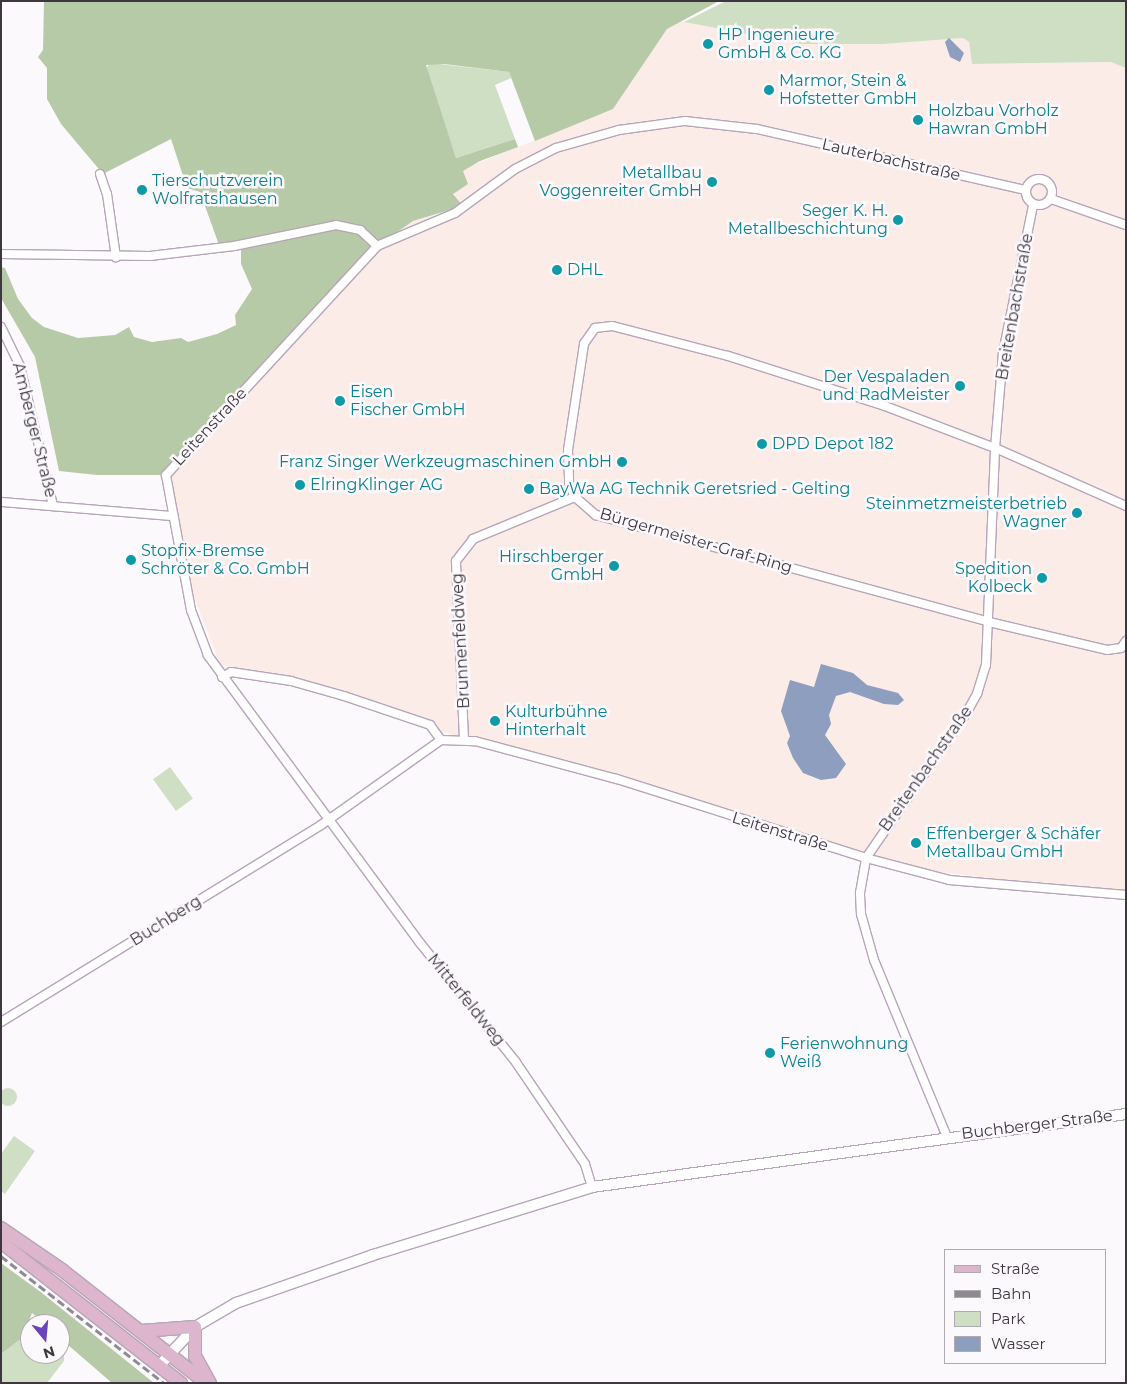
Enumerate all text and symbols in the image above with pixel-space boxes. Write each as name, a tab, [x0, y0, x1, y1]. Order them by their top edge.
place label: HP Ingenieure GmbH & Co. KG	[718, 25, 842, 63]
marker: HP Ingenieure GmbH & Co. KG	[702, 38, 714, 50]
place label: Marmor, Stein & Hofstetter GmbH	[779, 71, 917, 109]
marker: Marmor, Stein & Hofstetter GmbH	[763, 84, 775, 96]
place label: Holzbau Vorholz Hawran GmbH	[928, 101, 1059, 139]
marker: Holzbau Vorholz Hawran GmbH	[912, 114, 924, 126]
street label: Lauterbachstraße	[820, 135, 962, 185]
place label: Metallbau Voggenreiter GmbH	[540, 163, 702, 201]
place label: Tierschutzverein Wolfratshausen	[152, 171, 283, 209]
marker: Metallbau Voggenreiter GmbH	[706, 176, 718, 188]
marker: Tierschutzverein Wolfratshausen	[136, 184, 148, 196]
place label: Seger K. H. Metallbeschichtung	[728, 201, 888, 239]
marker: Seger K. H. Metallbeschichtung	[892, 214, 904, 226]
street label: Breitenbachstraße	[993, 232, 1037, 382]
place label: DHL	[567, 260, 603, 280]
marker: DHL	[551, 264, 563, 276]
street label: Amberger Straße	[8, 361, 60, 499]
place label: Der Vespaladen und RadMeister	[822, 367, 950, 405]
marker: Der Vespaladen und RadMeister	[954, 380, 966, 392]
place label: Eisen Fischer GmbH	[350, 382, 465, 420]
street label: Leitenstraße	[169, 384, 251, 470]
marker: Eisen Fischer GmbH	[334, 395, 346, 407]
place label: DPD Depot 182	[772, 434, 893, 454]
marker: DPD Depot 182	[756, 438, 768, 450]
place label: Franz Singer Werkzeugmaschinen GmbH	[279, 452, 612, 472]
marker: Franz Singer Werkzeugmaschinen GmbH	[616, 456, 628, 468]
place label: ElringKlinger AG	[310, 475, 443, 495]
marker: ElringKlinger AG	[294, 479, 306, 491]
place label: BayWa AG Technik Geretsried - Gelting	[539, 479, 850, 499]
marker: BayWa AG Technik Geretsried - Gelting	[523, 483, 535, 495]
place label: Steinmetzmeisterbetrieb Wagner	[866, 494, 1067, 532]
street label: Bürgermeister-Graf-Ring	[597, 504, 795, 578]
marker: Steinmetzmeisterbetrieb Wagner	[1071, 507, 1083, 519]
place label: Stopfix-Bremse Schröter & Co. GmbH	[141, 541, 310, 579]
place label: Hirschberger GmbH	[499, 547, 604, 585]
marker: Stopfix-Bremse Schröter & Co. GmbH	[125, 554, 137, 566]
place label: Spedition Kolbeck	[955, 559, 1032, 597]
marker: Hirschberger GmbH	[608, 560, 620, 572]
marker: Spedition Kolbeck	[1036, 572, 1048, 584]
street label: Brunnenfeldweg	[448, 573, 474, 709]
place label: Kulturbühne Hinterhalt	[505, 702, 607, 740]
street label: Breitenbachstraße	[876, 703, 976, 835]
marker: Kulturbühne Hinterhalt	[489, 715, 501, 727]
street label: Leitenstraße	[730, 808, 830, 856]
place label: Effenberger & Schäfer Metallbau GmbH	[926, 824, 1101, 862]
marker: Effenberger & Schäfer Metallbau GmbH	[910, 837, 922, 849]
street label: Buchberg	[127, 892, 205, 950]
street label: Mitterfeldweg	[423, 950, 509, 1050]
place label: Ferienwohnung Weiß	[780, 1034, 908, 1072]
marker: Ferienwohnung Weiß	[764, 1047, 776, 1059]
street label: Buchberger Straße	[960, 1106, 1114, 1144]
legend	[944, 1249, 1107, 1364]
text: Straße	[991, 1259, 1040, 1278]
text: Bahn	[991, 1284, 1031, 1303]
text: Park	[991, 1309, 1025, 1328]
north arrow	[20, 1314, 70, 1364]
text: Wasser	[991, 1334, 1045, 1353]
text: N	[41, 1342, 57, 1363]

